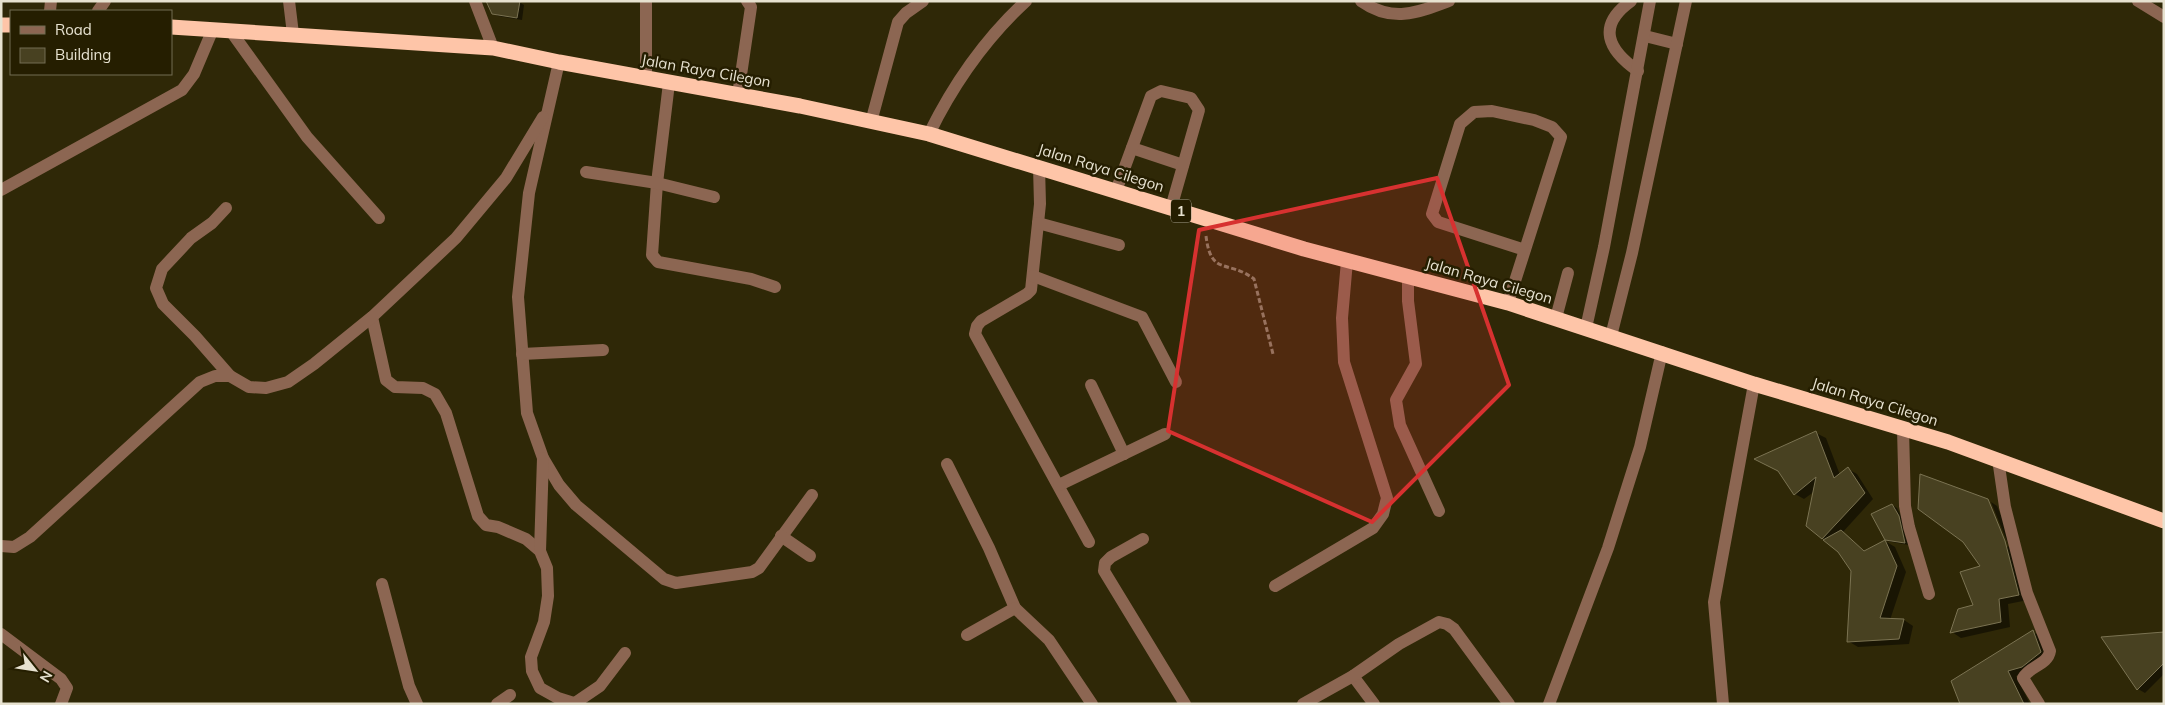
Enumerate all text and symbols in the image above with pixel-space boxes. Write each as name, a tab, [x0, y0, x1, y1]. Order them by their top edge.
legend	[10, 10, 172, 75]
text: Road	[55, 20, 92, 39]
text: Building	[55, 45, 111, 64]
street label: Jalan Raya Cilegon	[640, 50, 772, 91]
street label: Jalan Raya Cilegon	[1036, 139, 1167, 196]
road number: 1	[1171, 200, 1191, 222]
street label: Jalan Raya Cilegon	[1423, 253, 1555, 308]
street label: Jalan Raya Cilegon	[1810, 373, 1941, 430]
north arrow	[10, 645, 60, 695]
text: N	[36, 667, 57, 686]

